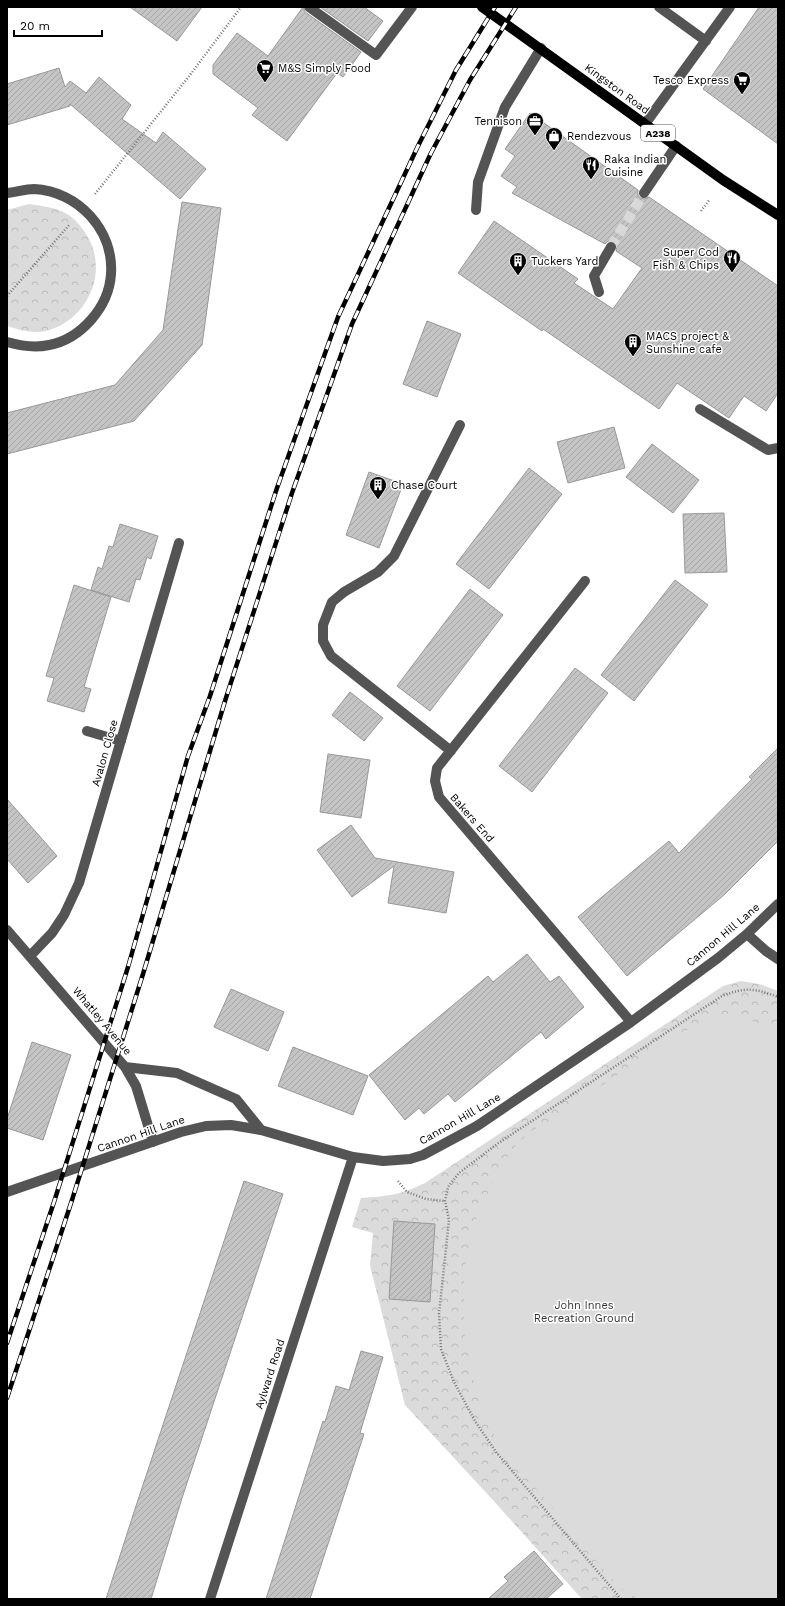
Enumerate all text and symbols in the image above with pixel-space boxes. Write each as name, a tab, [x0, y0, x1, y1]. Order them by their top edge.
scale bar	[14, 12, 102, 38]
text: 20 m	[20, 19, 50, 33]
supermarket icon: M&S Simply Food	[255, 58, 275, 83]
street label: Kingston Road	[582, 61, 652, 117]
place label: M&S Simply Food	[278, 62, 371, 75]
supermarket icon: Tesco Express	[732, 70, 752, 95]
place label: Tesco Express	[653, 74, 729, 87]
office icon: Tennison	[525, 111, 545, 136]
place label: Tennison	[474, 115, 522, 128]
road number: A238	[641, 125, 675, 141]
shop icon: Rendezvous	[544, 126, 564, 151]
place label: Rendezvous	[567, 130, 632, 143]
place label: Raka Indian Cuisine	[604, 153, 666, 179]
restaurant icon: Raka Indian Cuisine	[581, 155, 601, 180]
place label: Super Cod Fish & Chips	[652, 246, 719, 272]
restaurant icon: Super Cod Fish & Chips	[722, 248, 742, 273]
building icon: Tuckers Yard	[508, 251, 528, 276]
place label: Tuckers Yard	[531, 255, 598, 268]
place label: MACS project & Sunshine cafe	[646, 330, 729, 356]
building icon: MACS project & Sunshine cafe	[623, 332, 643, 357]
building icon: Chase Court	[368, 475, 388, 500]
place label: Chase Court	[391, 479, 458, 492]
street label: Avalon Close	[89, 718, 121, 788]
street label: Bakers End	[447, 791, 497, 845]
street label: Cannon Hill Lane	[684, 901, 762, 969]
street label: Whatley Avenue	[70, 984, 134, 1058]
street label: Cannon Hill Lane	[417, 1090, 503, 1148]
street label: Cannon Hill Lane	[96, 1113, 186, 1155]
park label: John Innes Recreation Ground	[534, 1299, 634, 1325]
street label: Aylward Road	[253, 1337, 287, 1411]

